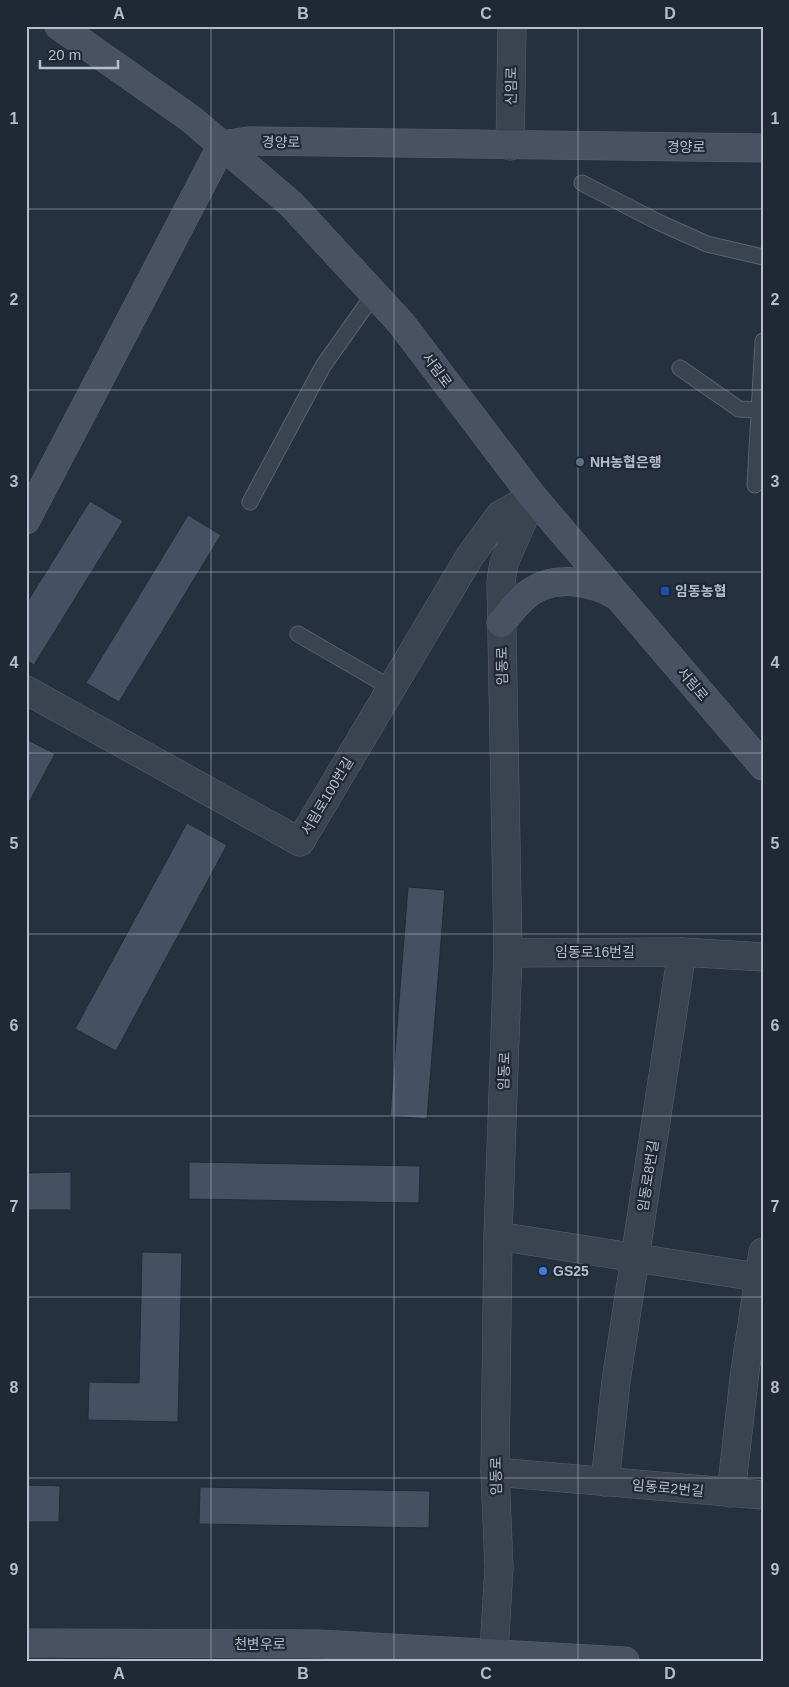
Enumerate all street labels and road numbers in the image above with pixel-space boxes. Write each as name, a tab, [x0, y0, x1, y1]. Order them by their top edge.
street label: 신임로	[503, 66, 519, 105]
street label: 경양로	[262, 134, 301, 150]
street label: 경양로	[667, 139, 705, 155]
street label: 서림로	[419, 350, 455, 390]
street label: 임동로	[494, 646, 510, 685]
street label: 서림로	[674, 664, 712, 704]
street label: 서림로100번길	[298, 754, 356, 838]
street label: 임동로16번길	[555, 944, 635, 960]
street label: 임동로	[495, 1051, 513, 1091]
street label: 임동로8번길	[634, 1139, 662, 1213]
street label: 임동로	[488, 1456, 504, 1495]
street label: 임동로2번길	[631, 1477, 705, 1499]
street label: 천변우로	[234, 1636, 286, 1652]

